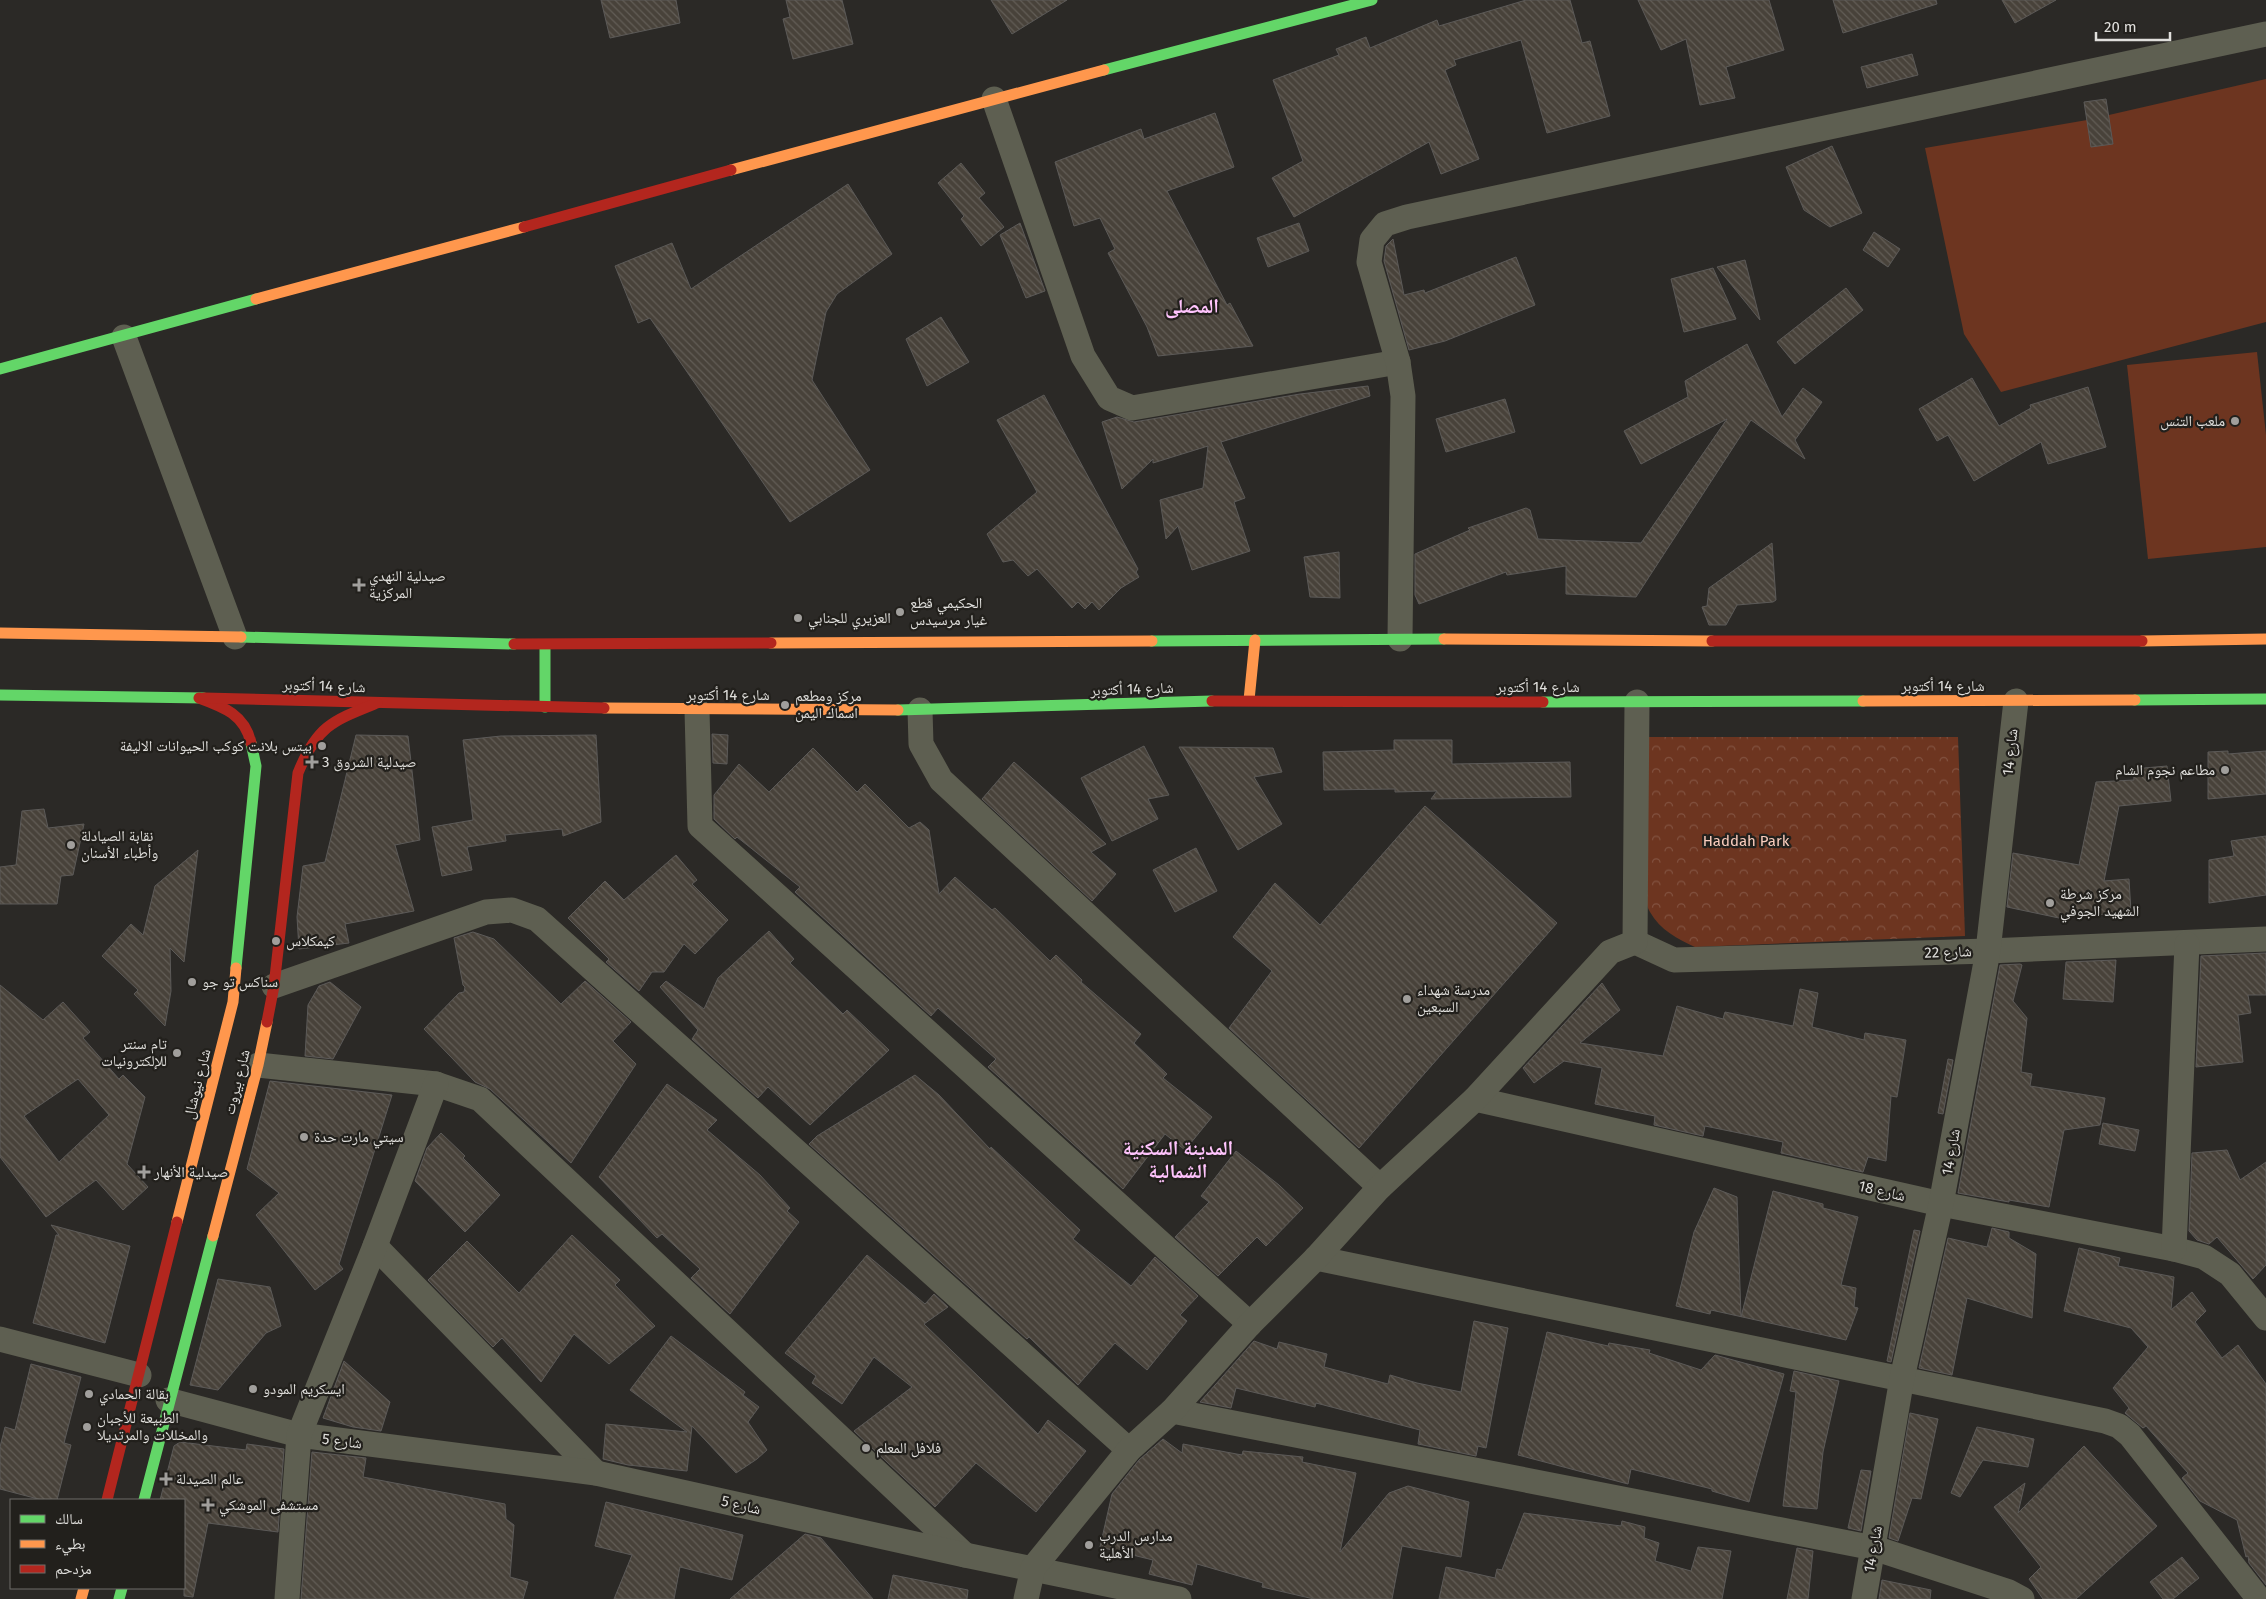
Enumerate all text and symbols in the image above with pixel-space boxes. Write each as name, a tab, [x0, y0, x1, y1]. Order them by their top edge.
scale bar	[2096, 10, 2170, 42]
text: 20 m	[2104, 18, 2137, 36]
district label: المصلى	[1165, 294, 1219, 319]
place label: ملعب التنس	[2160, 412, 2225, 431]
marker: ملعب التنس	[2229, 415, 2241, 427]
place label: صيدلية النهدي المركزية	[369, 567, 446, 602]
marker: صيدلية النهدي المركزية	[353, 579, 365, 591]
place label: الحكيمي قطع غيار مرسيدس	[910, 594, 987, 630]
marker: الحكيمي قطع غيار مرسيدس	[894, 606, 906, 618]
place label: العزيري للجنابي	[808, 609, 891, 630]
marker: العزيري للجنابي	[792, 612, 804, 624]
street label: شارع 14 أكتوبر	[281, 676, 366, 697]
street label: شارع 14 أكتوبر	[1900, 677, 1985, 696]
street label: شارع 14 أكتوبر	[1495, 678, 1580, 697]
street label: شارع 14 أكتوبر	[1089, 679, 1174, 700]
street label: شارع 14 أكتوبر	[685, 686, 770, 705]
place label: مركز ومطعم اسماك اليمن	[795, 687, 862, 723]
marker: مركز ومطعم اسماك اليمن	[779, 699, 791, 711]
street label: شارع 14	[1999, 728, 2022, 776]
place label: بيتس بلانت كوكب الحيوانات الاليفة	[120, 737, 312, 756]
marker: بيتس بلانت كوكب الحيوانات الاليفة	[316, 740, 328, 752]
place label: صيدلية الشروق 3	[322, 753, 417, 772]
marker: صيدلية الشروق 3	[306, 756, 318, 768]
place label: مطاعم نجوم الشام	[2115, 761, 2215, 780]
marker: مطاعم نجوم الشام	[2219, 764, 2231, 776]
place label: نقابة الصيادلة وأطباء الأسنان	[81, 827, 158, 863]
park label: Haddah Park	[1703, 832, 1790, 850]
marker: نقابة الصيادلة وأطباء الأسنان	[65, 839, 77, 851]
place label: مركز شرطة الشهيد الجوفي	[2060, 885, 2139, 923]
marker: مركز شرطة الشهيد الجوفي	[2044, 897, 2056, 909]
place label: كيمكلاس	[286, 932, 335, 951]
marker: كيمكلاس	[270, 935, 282, 947]
street label: شارع 22	[1924, 942, 1972, 963]
place label: سناكس تو جو	[202, 973, 278, 992]
marker: سناكس تو جو	[186, 976, 198, 988]
place label: مدرسة شهداء السبعين	[1417, 981, 1490, 1017]
marker: مدرسة شهداء السبعين	[1401, 993, 1413, 1005]
place label: تام سنتر للإلكترونيات	[101, 1035, 168, 1070]
marker: تام سنتر للإلكترونيات	[171, 1047, 183, 1059]
street label: شارع نيوشال	[180, 1047, 215, 1121]
street label: شارع بيروت	[220, 1047, 255, 1117]
street label: شارع 14	[1938, 1127, 1965, 1177]
place label: سيتي مارت حدة	[314, 1128, 404, 1149]
marker: سيتي مارت حدة	[298, 1131, 310, 1143]
district label: المدينة السكنية الشمالية	[1123, 1136, 1233, 1183]
place label: صيدلية الأنهار	[153, 1163, 228, 1181]
marker: صيدلية الأنهار	[138, 1166, 150, 1178]
street label: شارع 18	[1857, 1177, 1907, 1206]
place label: ايسكريم المودو	[263, 1380, 345, 1399]
marker: ايسكريم المودو	[247, 1383, 259, 1395]
place label: بقالة الحمادي	[99, 1385, 169, 1406]
marker: بقالة الحمادي	[83, 1388, 95, 1400]
place label: الطبيعة للأجبان والمخللات والمرتديلا	[97, 1409, 208, 1444]
marker: الطبيعة للأجبان والمخللات والمرتديلا	[81, 1421, 93, 1433]
street label: شارع 5	[321, 1430, 363, 1453]
place label: فلافل المعلم	[876, 1439, 941, 1458]
marker: فلافل المعلم	[860, 1442, 872, 1454]
place label: عالم الصيدلة	[176, 1470, 244, 1489]
marker: عالم الصيدلة	[160, 1473, 172, 1485]
street label: شارع 5	[719, 1492, 763, 1519]
place label: مستشفى الموشكي	[219, 1496, 318, 1517]
marker: مستشفى الموشكي	[201, 1498, 215, 1512]
legend	[10, 1499, 185, 1589]
text: سالك	[55, 1510, 83, 1528]
street label: شارع 14	[1860, 1524, 1887, 1574]
place label: مدارس الدرب الأهلية	[1099, 1527, 1173, 1562]
text: بطيء	[55, 1535, 85, 1556]
marker: مدارس الدرب الأهلية	[1083, 1539, 1095, 1551]
text: مزدحم	[55, 1560, 92, 1579]

